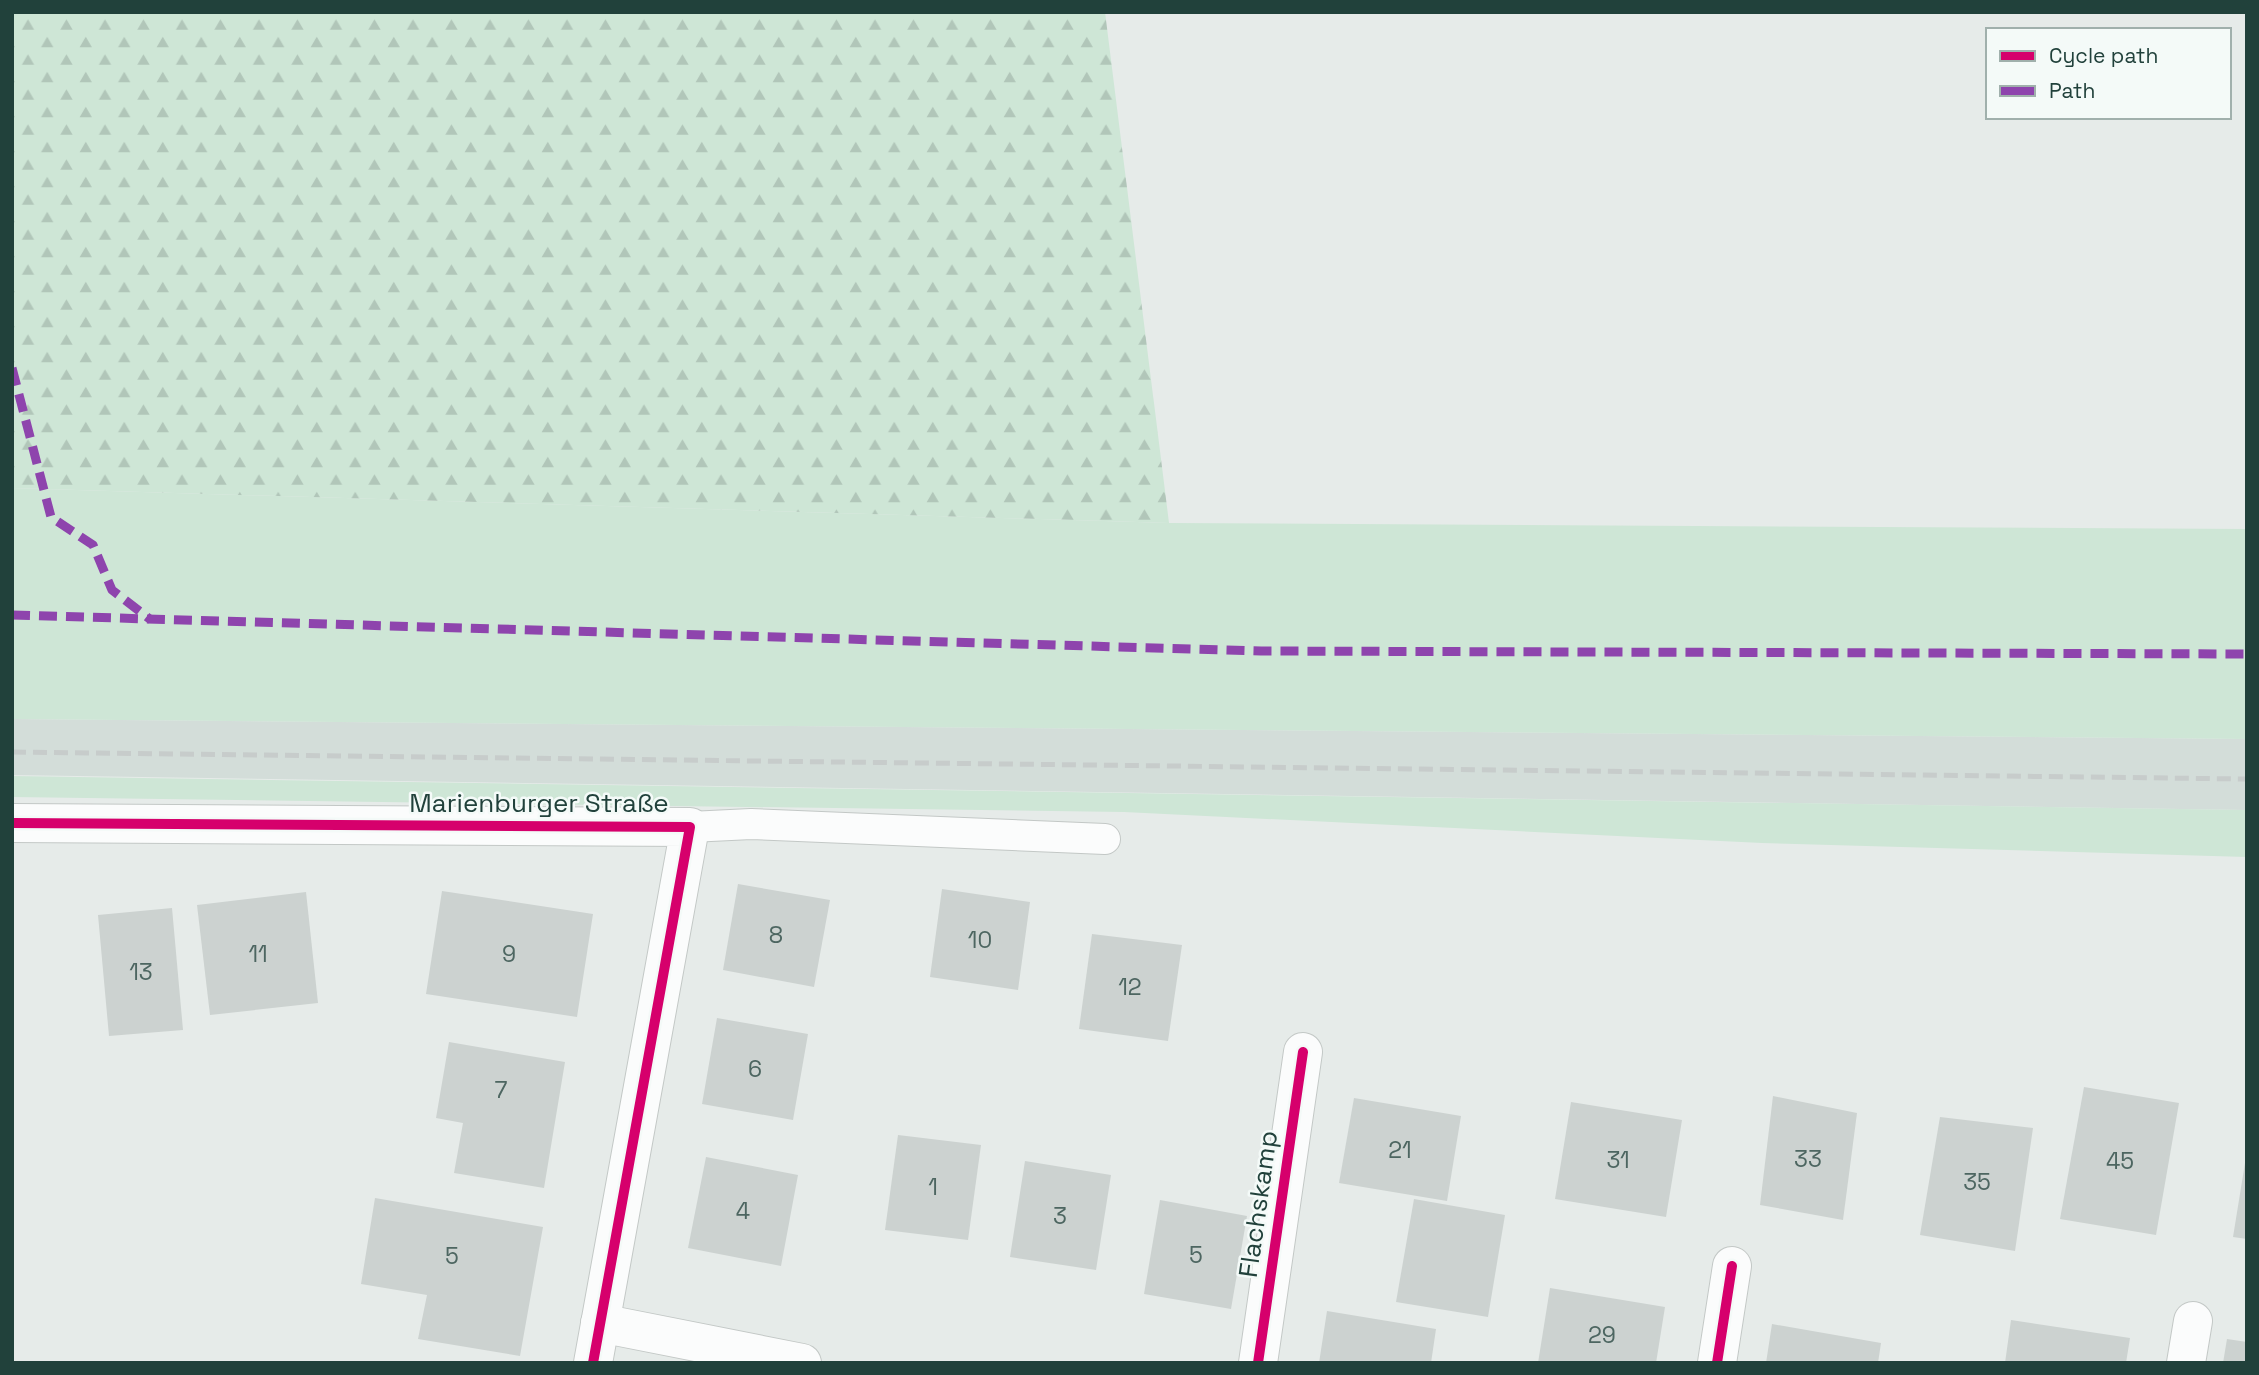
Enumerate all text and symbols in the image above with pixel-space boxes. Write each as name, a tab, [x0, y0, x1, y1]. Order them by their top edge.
legend	[1986, 28, 2231, 119]
text: Cycle path	[2049, 42, 2158, 69]
text: Path	[2049, 77, 2095, 104]
street label: Marienburger Straße	[409, 786, 669, 820]
house number: 8	[769, 920, 783, 950]
house number: 10	[968, 925, 992, 955]
house number: 11	[248, 939, 268, 969]
house number: 9	[502, 939, 516, 969]
house number: 13	[129, 957, 153, 987]
house number: 12	[1118, 972, 1142, 1002]
house number: 6	[748, 1054, 762, 1084]
house number: 7	[495, 1075, 508, 1105]
street label: Flachskamp	[1231, 1128, 1285, 1280]
house number: 21	[1388, 1135, 1412, 1165]
house number: 33	[1794, 1144, 1822, 1174]
house number: 31	[1606, 1145, 1630, 1175]
house number: 45	[2106, 1146, 2134, 1176]
house number: 35	[1963, 1167, 1991, 1197]
house number: 1	[928, 1172, 938, 1202]
house number: 4	[736, 1196, 750, 1226]
house number: 3	[1053, 1201, 1067, 1231]
house number: 5	[1189, 1240, 1203, 1270]
house number: 5	[445, 1241, 459, 1271]
house number: 29	[1588, 1320, 1616, 1350]

